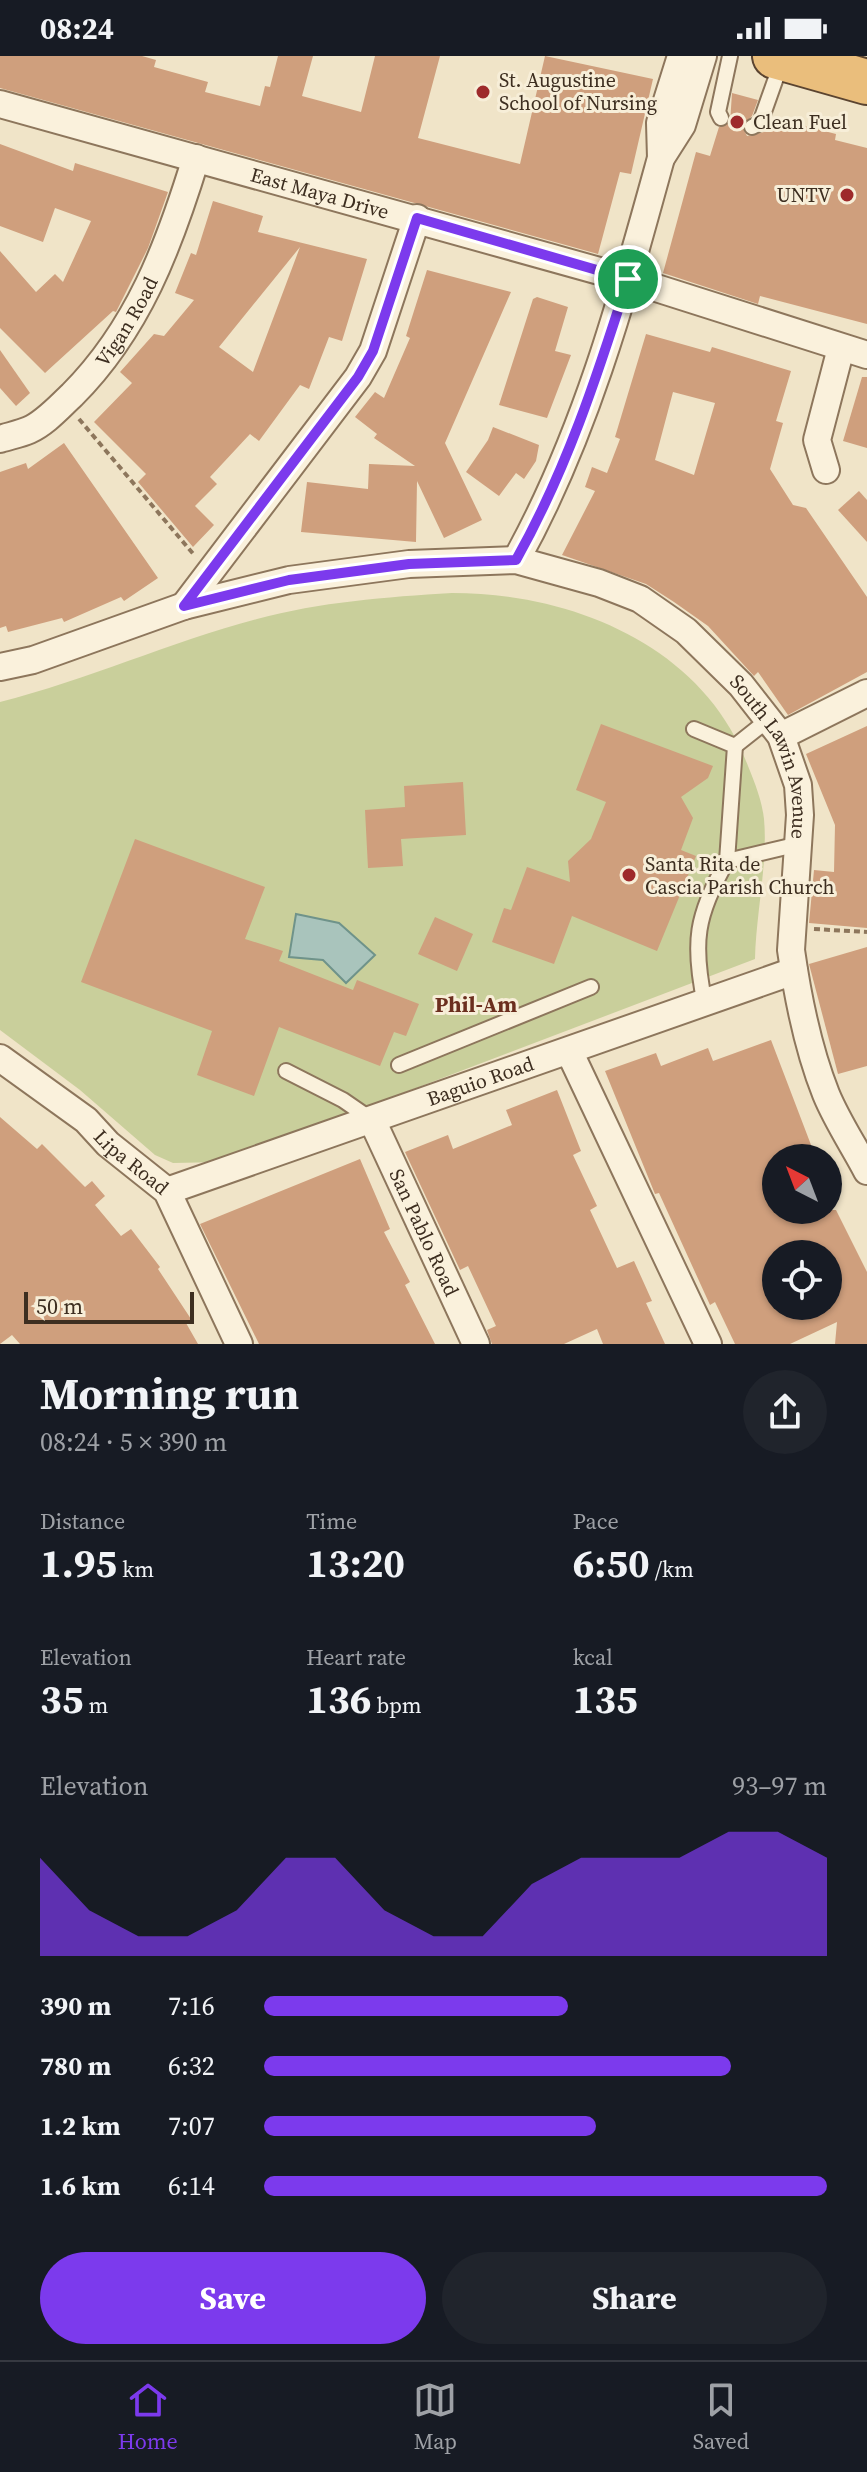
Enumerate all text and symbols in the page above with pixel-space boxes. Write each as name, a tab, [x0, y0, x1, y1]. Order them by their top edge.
text: 08:24	[40, 8, 114, 49]
place label: St. Augustine School of Nursing	[499, 66, 657, 117]
marker: St. Augustine School of Nursing	[474, 83, 492, 101]
place label: Clean Fuel	[753, 108, 847, 136]
marker: Clean Fuel	[728, 113, 746, 131]
street label: East Maya Drive	[247, 160, 392, 226]
place label: UNTV	[776, 181, 832, 209]
marker: UNTV	[838, 186, 856, 204]
pin	[594, 245, 662, 313]
icon: arrive	[606, 257, 650, 301]
street label: Vigan Road	[88, 271, 165, 373]
street label: South Lawin Avenue	[724, 668, 814, 840]
place label: Santa Rita de Cascia Parish Church	[645, 850, 835, 901]
marker: Santa Rita de Cascia Parish Church	[620, 866, 638, 884]
district label: Phil-Am	[435, 989, 517, 1019]
street label: Baguio Road	[423, 1049, 538, 1113]
street label: Lipa Road	[87, 1123, 175, 1202]
north arrow	[762, 1144, 842, 1224]
map controls	[762, 1144, 842, 1320]
street label: San Pablo Road	[383, 1164, 466, 1301]
button: locate	[762, 1240, 842, 1320]
scale bar	[24, 1288, 194, 1324]
text: 50 m	[36, 1291, 83, 1321]
text: Morning run	[40, 1363, 299, 1424]
button: share	[743, 1370, 827, 1454]
text: 08:24 · 5 × 390 m	[40, 1424, 227, 1460]
text: Distance	[40, 1506, 125, 1536]
text: Time	[306, 1506, 357, 1536]
text: Pace	[573, 1506, 619, 1536]
text: 1.95	[40, 1536, 117, 1590]
text: 13:20	[306, 1536, 405, 1590]
text: 6:50	[573, 1536, 650, 1590]
text: km	[117, 1554, 154, 1584]
text: /km	[650, 1554, 694, 1584]
text: Elevation	[40, 1642, 132, 1672]
text: Heart rate	[306, 1642, 406, 1672]
text: kcal	[573, 1642, 613, 1672]
text: 35	[40, 1672, 83, 1726]
text: 136	[306, 1672, 371, 1726]
text: 135	[573, 1672, 638, 1726]
text: m	[83, 1690, 108, 1720]
text: bpm	[371, 1690, 422, 1720]
text: Elevation	[40, 1768, 149, 1804]
text: 93–97 m	[732, 1768, 827, 1804]
text: 390 m	[40, 1988, 111, 2024]
text: 7:16	[168, 1988, 215, 2024]
text: 780 m	[40, 2048, 111, 2084]
text: 6:32	[168, 2048, 215, 2084]
text: 1.2 km	[40, 2108, 121, 2144]
text: 7:07	[168, 2108, 215, 2144]
text: 1.6 km	[40, 2168, 121, 2204]
text: 6:14	[168, 2168, 215, 2204]
button: Save	[40, 2252, 426, 2344]
button: Share	[442, 2252, 827, 2344]
tab: Home	[118, 2378, 178, 2456]
tab: Map	[413, 2378, 457, 2456]
tab: Saved	[693, 2378, 749, 2456]

